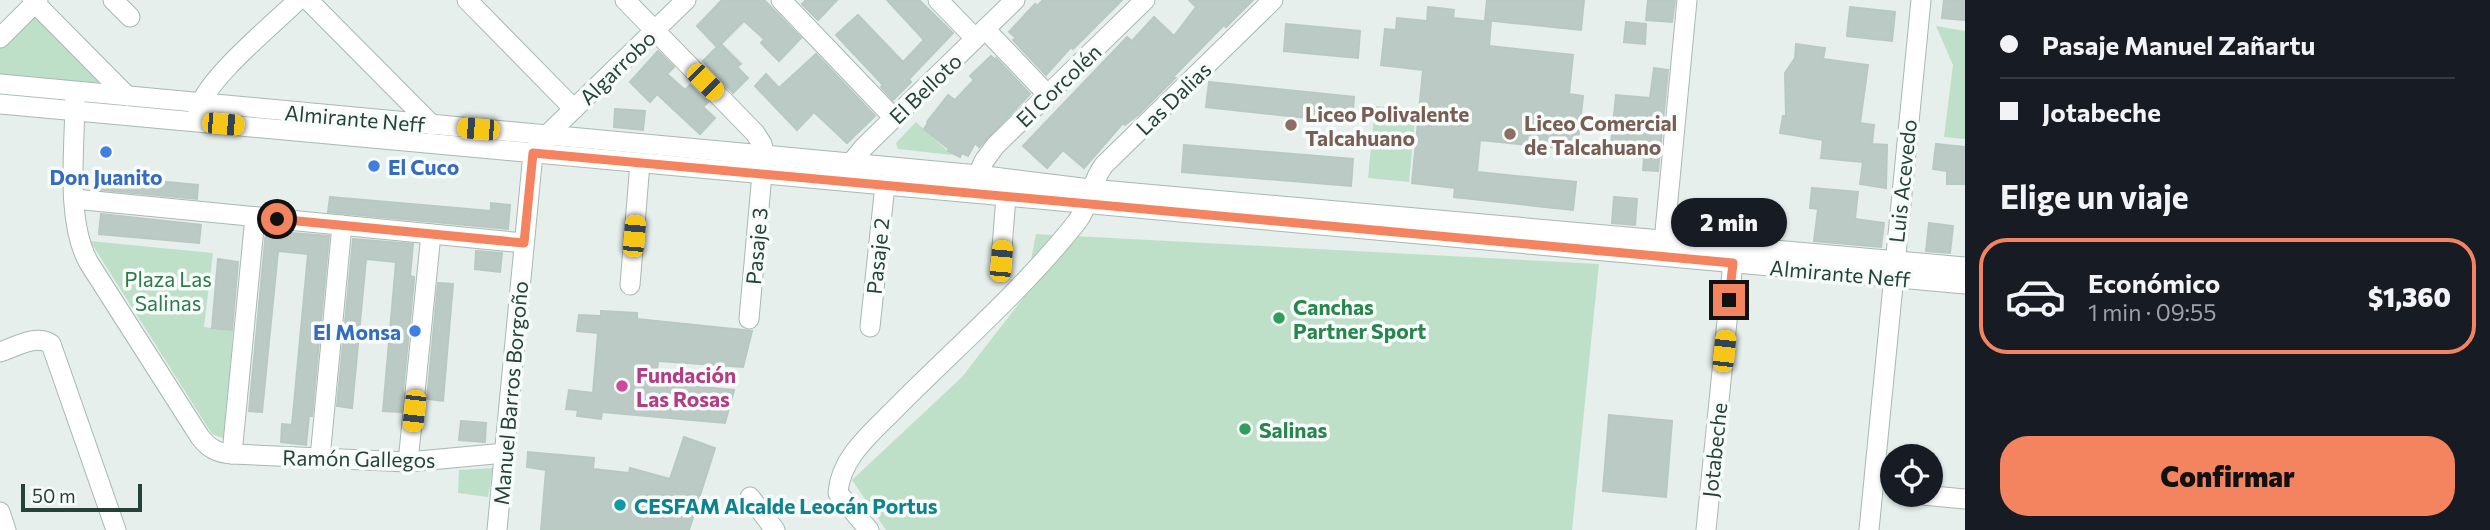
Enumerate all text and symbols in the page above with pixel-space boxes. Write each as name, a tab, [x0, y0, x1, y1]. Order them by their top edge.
street label: Algarrobo	[574, 25, 660, 109]
text: Pasaje Manuel Zañartu	[2042, 29, 2315, 60]
street label: El Corcolén	[1010, 38, 1106, 132]
street label: El Belloto	[884, 48, 966, 128]
street label: Las Dalias	[1130, 56, 1216, 140]
car	[683, 60, 728, 104]
text: Jotabeche	[2042, 96, 2161, 127]
street label: Almirante Neff	[284, 99, 427, 137]
place label: Liceo Polivalente Talcahuano	[1305, 101, 1469, 150]
place label: Liceo Comercial de Talcahuano	[1524, 110, 1677, 159]
car	[202, 112, 245, 136]
car	[457, 117, 500, 141]
marker: Liceo Polivalente Talcahuano	[1283, 117, 1299, 133]
street label: Luis Acevedo	[1883, 118, 1921, 244]
marker: Liceo Comercial de Talcahuano	[1502, 126, 1518, 142]
marker: Don Juanito	[98, 144, 114, 160]
place label: El Cuco	[388, 154, 459, 179]
marker: El Cuco	[366, 158, 382, 174]
place label: Don Juanito	[49, 164, 163, 189]
text: Elige un viaje	[2000, 176, 2189, 216]
callout: 2 min	[1671, 198, 1787, 247]
route start	[261, 203, 293, 235]
street label: Pasaje 3	[740, 206, 772, 286]
text: 2 min	[1700, 208, 1758, 236]
car	[622, 214, 647, 258]
street label: Pasaje 2	[861, 217, 893, 295]
car	[989, 239, 1014, 283]
street label: Almirante Neff	[1769, 254, 1912, 292]
icon: car	[2004, 265, 2067, 328]
park label: Plaza Las Salinas	[124, 266, 212, 315]
text: Económico	[2088, 267, 2220, 298]
street label: Manuel Barros Borgoño	[488, 280, 532, 506]
text: $1,360	[2368, 281, 2451, 312]
route end	[1713, 284, 1745, 316]
place label: Canchas Partner Sport	[1293, 294, 1426, 343]
text: 1 min · 09:55	[2088, 298, 2216, 326]
marker: Canchas Partner Sport	[1271, 310, 1287, 326]
place label: El Monsa	[313, 319, 401, 344]
marker: El Monsa	[407, 323, 423, 339]
car	[1712, 329, 1737, 373]
place label: Fundación Las Rosas	[636, 362, 736, 411]
marker: Fundación Las Rosas	[614, 378, 630, 394]
car	[402, 389, 427, 433]
street label: Jotabeche	[1697, 401, 1731, 499]
place label: Salinas	[1259, 417, 1327, 442]
marker: Salinas	[1237, 421, 1253, 437]
button: Confirmar	[2000, 436, 2455, 516]
street label: Ramón Gallegos	[282, 444, 436, 472]
map controls	[1880, 444, 1943, 507]
button: locate	[1880, 444, 1943, 507]
scale bar	[21, 481, 142, 513]
text: 50 m	[32, 484, 76, 507]
place label: CESFAM Alcalde Leocán Portus	[634, 493, 938, 518]
marker: CESFAM Alcalde Leocán Portus	[612, 497, 628, 513]

